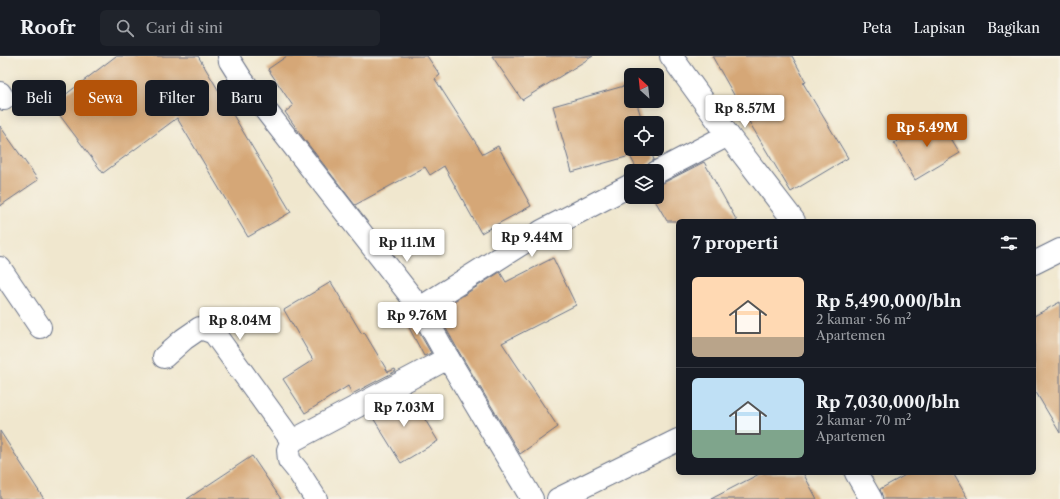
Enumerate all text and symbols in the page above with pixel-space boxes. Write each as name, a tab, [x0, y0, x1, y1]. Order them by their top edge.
search box	[100, 10, 380, 46]
text: Roofr	[20, 16, 76, 39]
icon: search	[114, 17, 136, 39]
text: Cari di sini	[146, 18, 223, 37]
text: Peta	[862, 19, 892, 37]
text: Lapisan	[914, 19, 965, 37]
text: Bagikan	[987, 19, 1040, 37]
north arrow	[624, 68, 664, 108]
map controls	[624, 68, 664, 204]
chip: Beli	[12, 80, 66, 116]
chip: Sewa	[74, 80, 137, 116]
chip: Filter	[145, 80, 209, 116]
chip: Baru	[217, 80, 277, 116]
pin: Rp 8.57M	[704, 95, 786, 129]
text: Rp 8.57M	[714, 100, 776, 116]
pin: Rp 5.49M	[886, 114, 968, 148]
button: locate	[624, 116, 664, 156]
text: Rp 5.49M	[896, 119, 958, 135]
button: layers	[624, 164, 664, 204]
pin: Rp 9.44M	[491, 224, 573, 258]
pin: Rp 11.1M	[366, 229, 448, 263]
text: Rp 9.44M	[501, 229, 563, 245]
icon: filters	[998, 232, 1020, 254]
text: 7 properti	[692, 233, 778, 253]
text: Rp 11.1M	[379, 234, 435, 250]
text: Rp 5,490,000/bln	[816, 291, 961, 311]
icon: home	[724, 293, 772, 341]
pin: Rp 9.76M	[376, 302, 458, 336]
pin: Rp 8.04M	[199, 307, 281, 341]
text: Rp 9.76M	[387, 307, 447, 323]
text: 2 kamar · 56 m²	[816, 311, 911, 327]
text: Rp 8.04M	[208, 312, 272, 328]
text: Apartemen	[816, 327, 885, 343]
text: Rp 7,030,000/bln	[816, 392, 960, 412]
pin: Rp 7.03M	[363, 394, 445, 428]
icon: home	[724, 394, 772, 442]
text: Rp 7.03M	[374, 399, 434, 415]
text: 2 kamar · 70 m²	[816, 412, 911, 428]
text: Apartemen	[816, 428, 885, 444]

